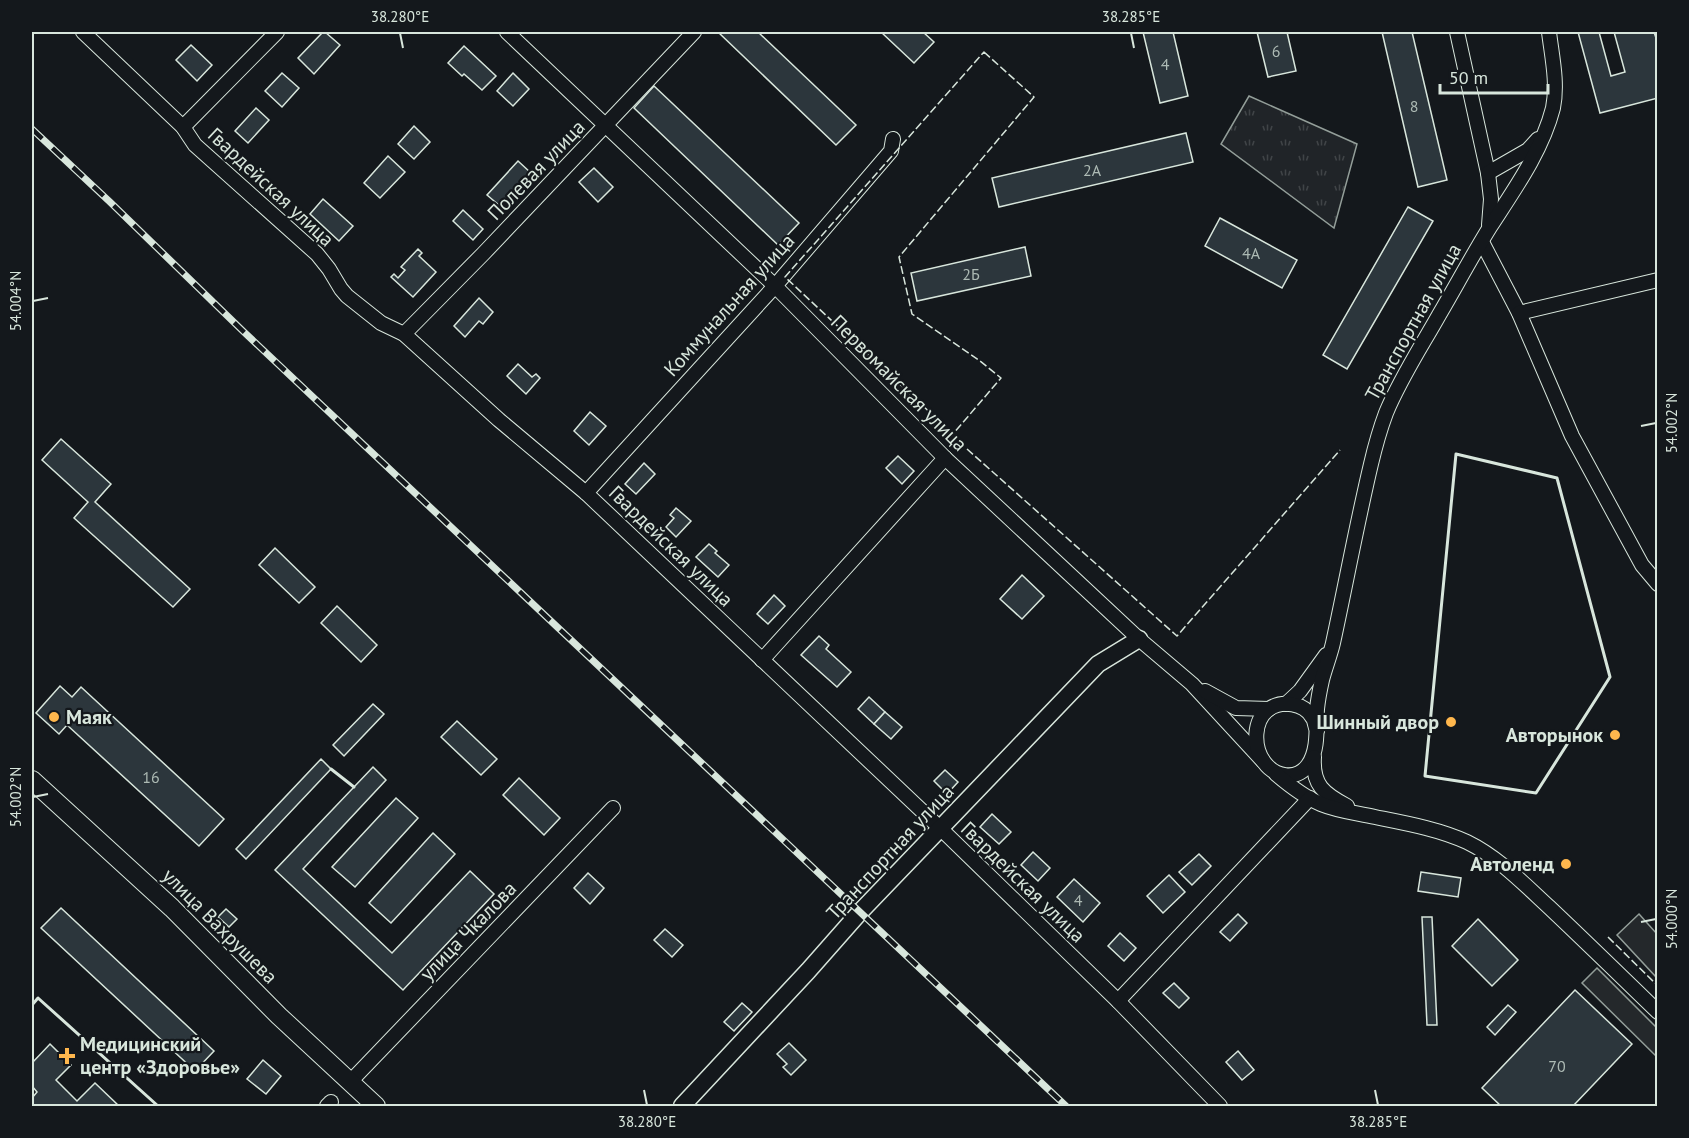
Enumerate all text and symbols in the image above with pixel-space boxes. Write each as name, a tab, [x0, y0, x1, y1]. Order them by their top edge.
text: 38.280°E	[371, 7, 429, 26]
text: 38.285°E	[1102, 7, 1160, 26]
house number: 6	[1272, 41, 1280, 61]
house number: 4	[1161, 54, 1170, 74]
scale bar	[1440, 57, 1548, 95]
text: 50 m	[1449, 66, 1488, 89]
house number: 8	[1410, 96, 1418, 116]
street label: Полевая улица	[482, 114, 590, 226]
street label: Гвардейская улица	[202, 122, 340, 252]
house number: 2А	[1083, 160, 1102, 180]
street label: Коммунальная улица	[658, 228, 800, 382]
street label: Транспортная улица	[1359, 239, 1467, 405]
house number: 4А	[1242, 243, 1261, 263]
house number: 2Б	[962, 264, 980, 284]
text: 54.004°N	[6, 271, 25, 331]
street label: Первомайская улица	[825, 309, 973, 457]
text: 54.002°N	[1662, 393, 1681, 453]
street label: Гвардейская улица	[603, 480, 739, 612]
place label: Маяк	[66, 704, 112, 730]
place label: Шинный двор	[1316, 709, 1439, 735]
marker: Маяк	[47, 710, 61, 724]
marker: Шинный двор	[1444, 715, 1458, 729]
place label: Авторынок	[1506, 722, 1603, 748]
marker: Авторынок	[1608, 728, 1622, 742]
text: 54.002°N	[6, 767, 25, 827]
house number: 16	[142, 767, 160, 787]
street label: Транспортная улица	[821, 779, 959, 925]
street label: Гвардейская улица	[955, 816, 1091, 948]
place label: Автоленд	[1470, 851, 1555, 877]
marker: Автоленд	[1559, 857, 1573, 871]
street label: улица Вахрушева	[157, 863, 283, 989]
street label: улица Чкалова	[414, 876, 522, 986]
text: 54.000°N	[1662, 889, 1681, 949]
house number: 4	[1074, 890, 1083, 910]
place label: Медицинский центр «Здоровье»	[80, 1031, 240, 1080]
marker: Медицинский центр «Здоровье»	[58, 1047, 76, 1065]
house number: 70	[1548, 1056, 1566, 1076]
text: 38.280°E	[618, 1112, 676, 1131]
text: 38.285°E	[1349, 1112, 1407, 1131]

